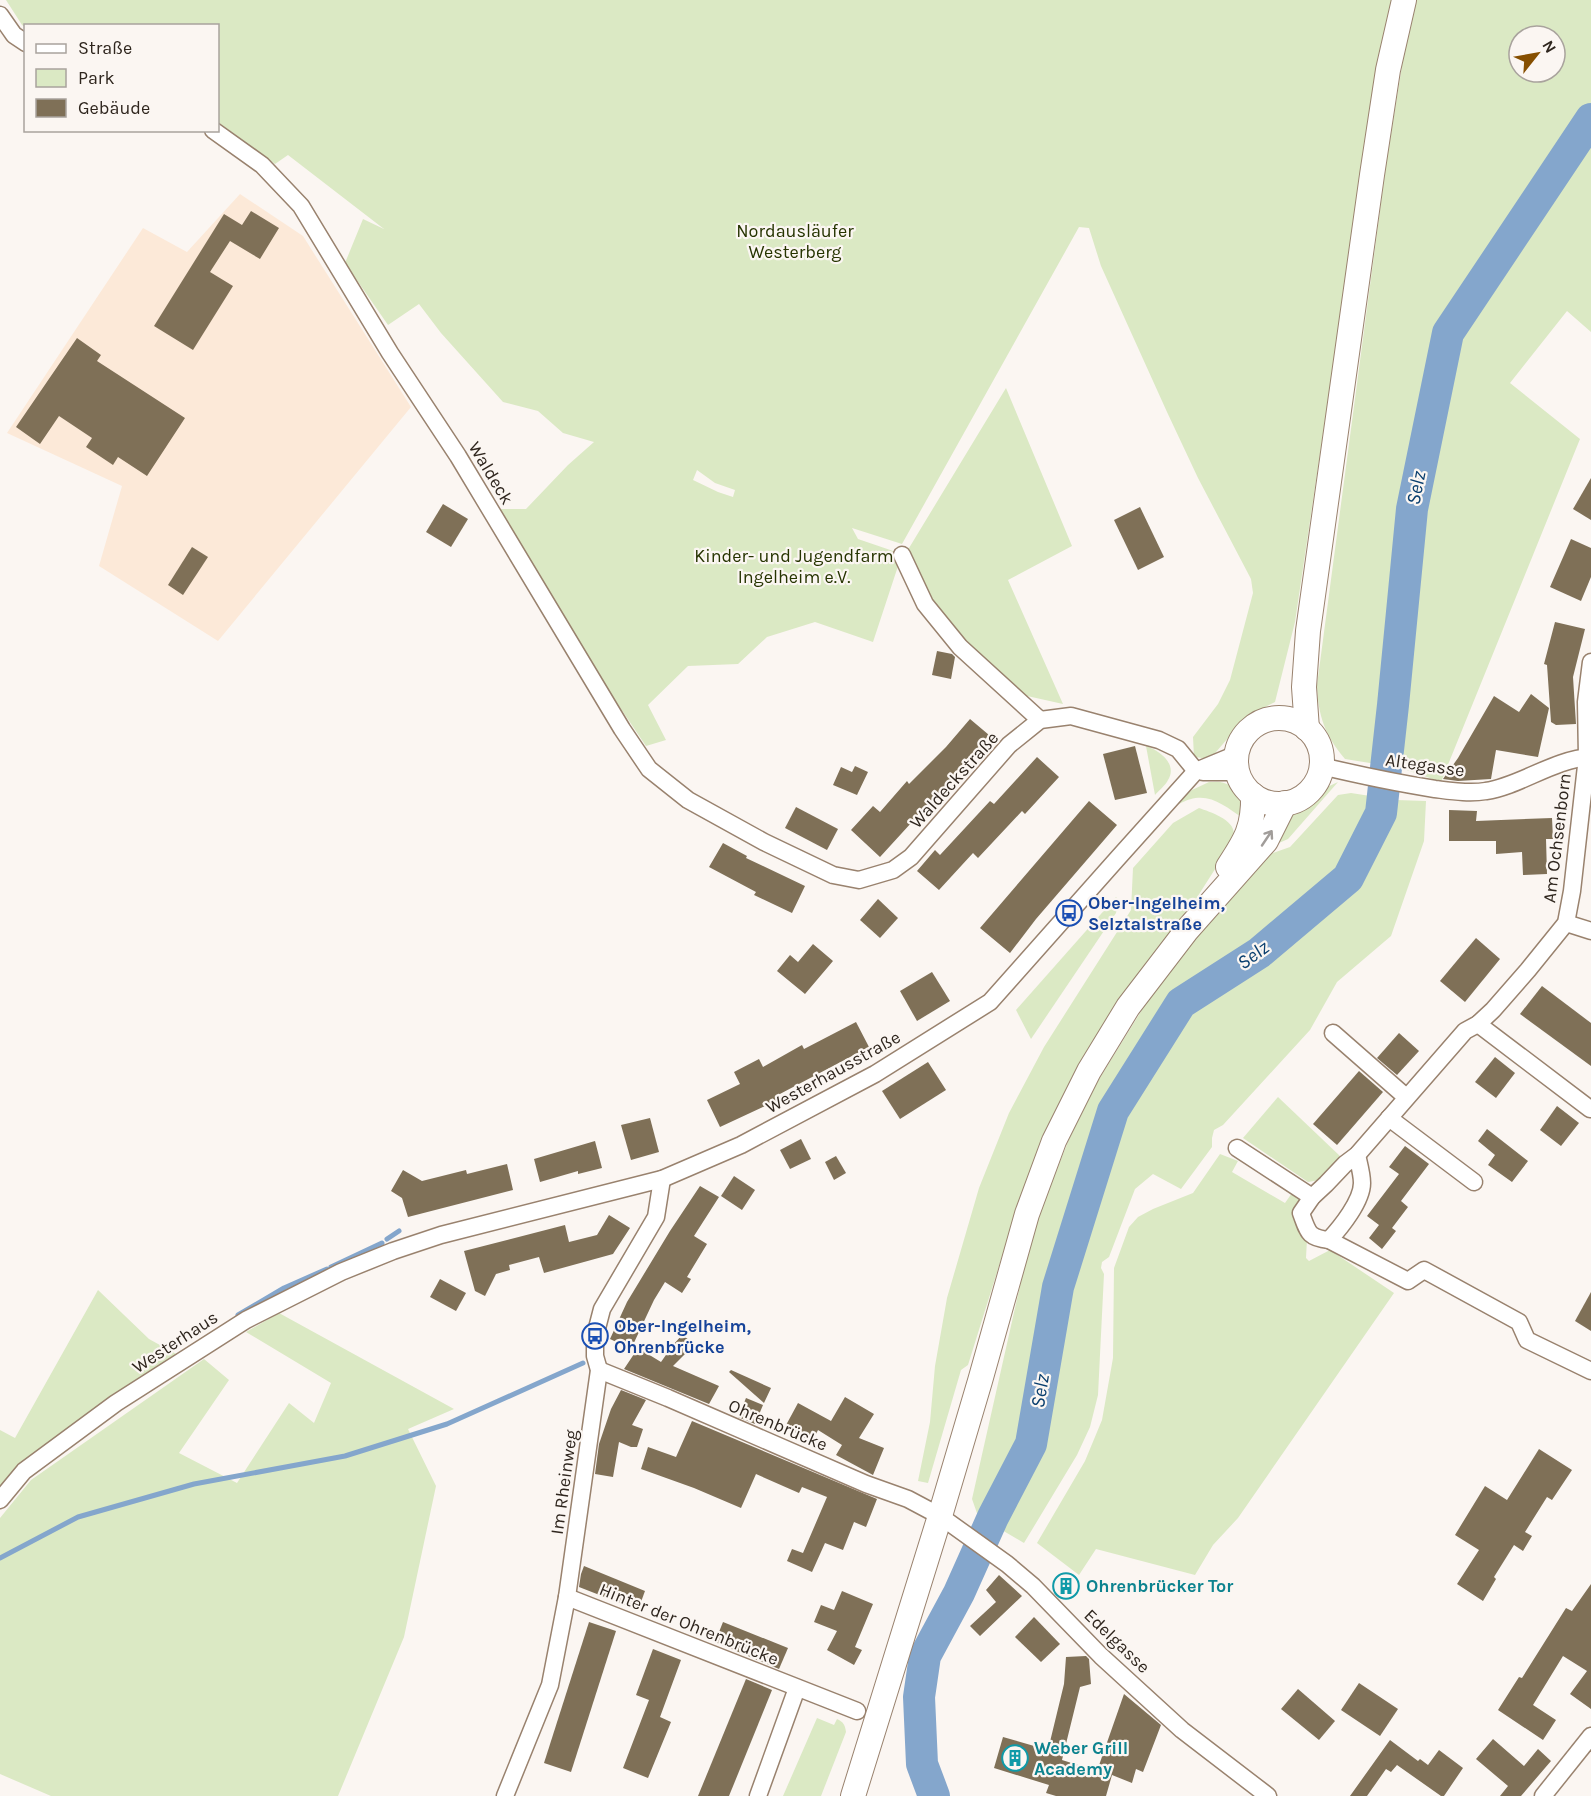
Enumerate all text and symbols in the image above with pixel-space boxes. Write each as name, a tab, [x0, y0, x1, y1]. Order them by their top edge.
legend	[24, 24, 219, 132]
north arrow	[1507, 24, 1567, 84]
text: Straße	[78, 37, 132, 59]
text: N	[1538, 37, 1561, 56]
text: Park	[78, 67, 115, 89]
text: Gebäude	[78, 97, 150, 119]
park label: Nordausläufer Westerberg	[736, 220, 854, 263]
street label: Waldeck	[464, 437, 518, 509]
water label: Selz	[1401, 469, 1431, 507]
park label: Kinder- und Jugendfarm Ingelheim e.V.	[694, 545, 894, 588]
street label: Waldeckstraße	[905, 727, 1003, 833]
street label: Altegasse	[1384, 749, 1466, 781]
street label: Am Ochsenborn	[1538, 772, 1576, 904]
one-way arrow	[1261, 830, 1273, 847]
place label: Ober-Ingelheim, Selztalstraße	[1088, 892, 1226, 935]
bus stop icon: Ober-Ingelheim, Selztalstraße	[1054, 898, 1084, 928]
water label: Selz	[1233, 936, 1274, 974]
street label: Westerhausstraße	[762, 1026, 904, 1118]
street label: Westerhaus	[128, 1306, 222, 1378]
place label: Ober-Ingelheim, Ohrenbrücke	[614, 1315, 752, 1358]
bus stop icon: Ober-Ingelheim, Ohrenbrücke	[580, 1321, 610, 1351]
water label: Selz	[1026, 1372, 1054, 1409]
street label: Ohrenbrücke	[725, 1394, 831, 1456]
street label: Im Rheinweg	[546, 1428, 582, 1536]
building icon: Ohrenbrücker Tor	[1051, 1571, 1081, 1601]
place label: Ohrenbrücker Tor	[1086, 1575, 1233, 1597]
street label: Hinter der Ohrenbrücke	[596, 1578, 782, 1670]
street label: Edelgasse	[1079, 1604, 1155, 1678]
place label: Weber Grill Academy	[1034, 1737, 1128, 1780]
building icon: Weber Grill Academy	[1000, 1743, 1030, 1773]

